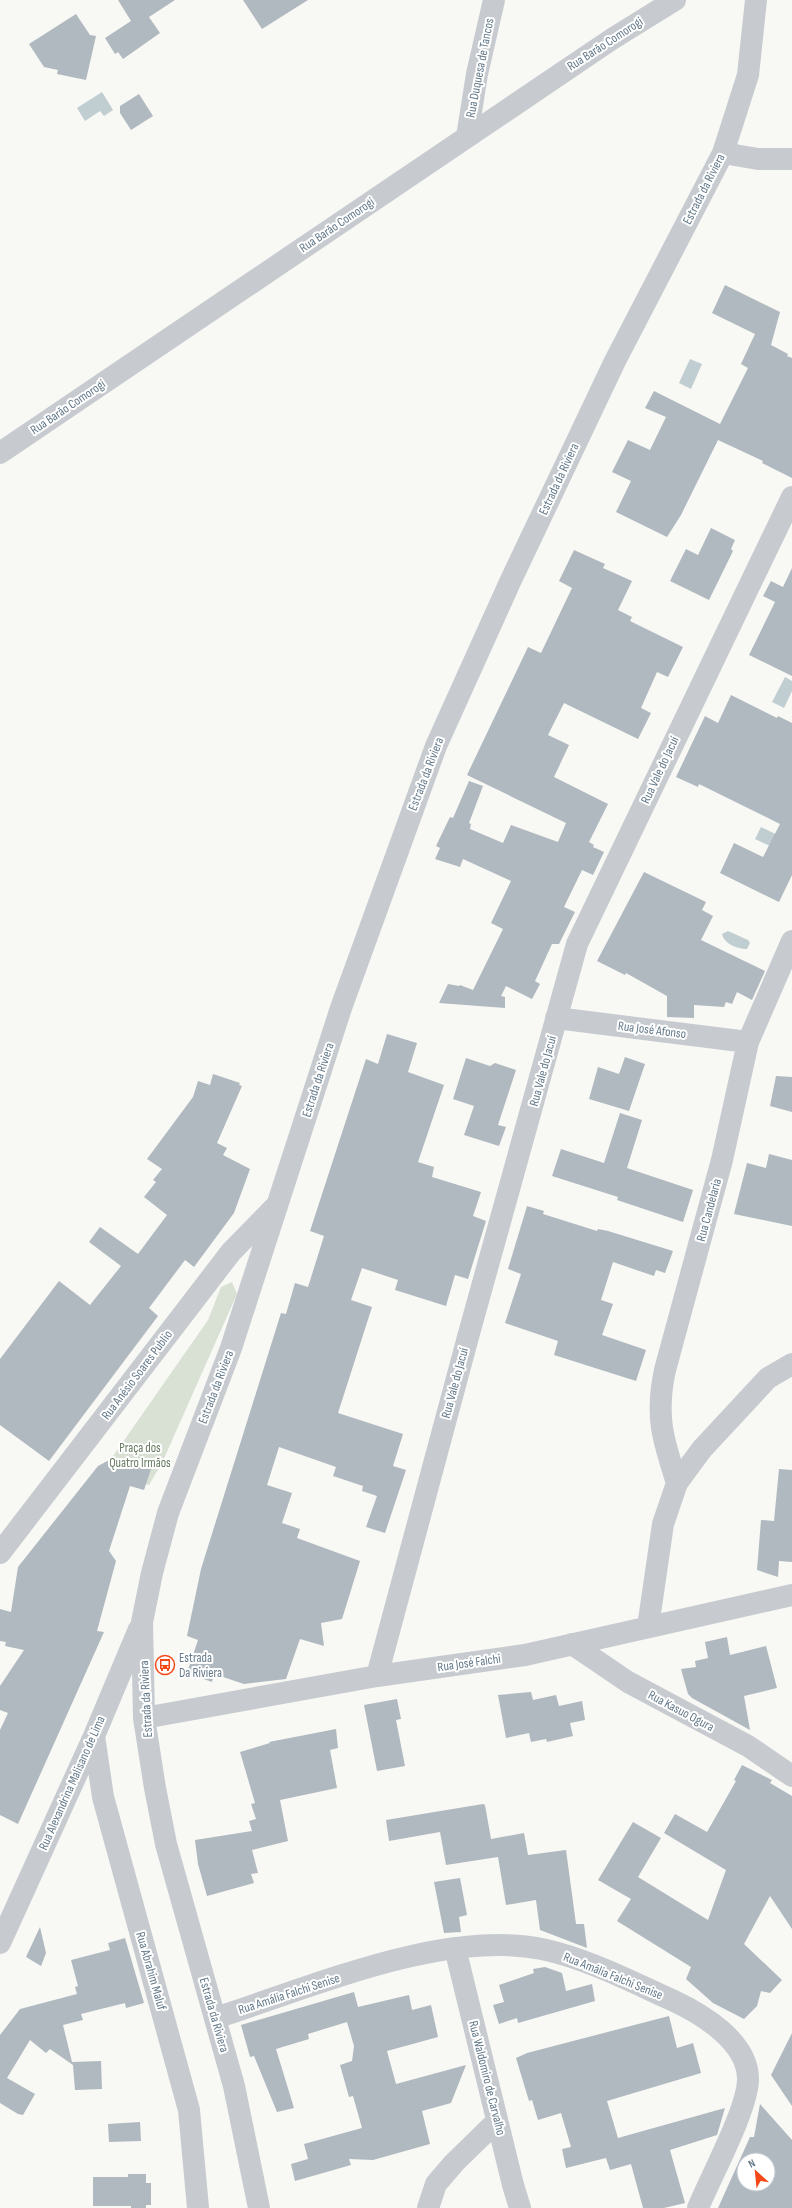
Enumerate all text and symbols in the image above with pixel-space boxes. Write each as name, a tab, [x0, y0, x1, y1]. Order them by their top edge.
street label: Rua Barão Comorogi	[564, 14, 646, 74]
street label: Rua Duquesa de Tancos	[463, 17, 498, 119]
street label: Estrada da Riviera	[679, 151, 729, 227]
street label: Rua Barão Comorogi	[296, 194, 378, 256]
street label: Rua Barão Comorogi	[27, 376, 109, 438]
street label: Estrada da Riviera	[535, 441, 583, 517]
street label: Rua Vale do Jacuí	[637, 733, 683, 806]
street label: Estrada da Riviera	[405, 735, 447, 813]
street label: Rua José Afonso	[617, 1018, 687, 1042]
street label: Rua Vale do Jacuí	[526, 1033, 560, 1108]
street label: Estrada da Riviera	[298, 1041, 338, 1119]
street label: Rua Candelaria	[693, 1177, 725, 1243]
street label: Rua Anésio Soares Publio	[98, 1327, 176, 1423]
street label: Rua Vale do Jacuí	[438, 1345, 472, 1420]
street label: Estrada da Riviera	[195, 1348, 237, 1426]
park label: Praça dos Quatro Irmãos	[109, 1440, 171, 1471]
place label: Estrada Da Riviera	[179, 1650, 222, 1681]
street label: Rua José Falchi	[436, 1651, 502, 1675]
bus stop icon: Estrada Da Riviera	[154, 1654, 176, 1676]
street label: Estrada da Riviera	[136, 1660, 156, 1738]
street label: Rua Kasuo Ogura	[645, 1687, 717, 1735]
street label: Rua Alexandrina Malisano de Lima	[35, 1713, 109, 1853]
street label: Rua Abrahim Maluf	[132, 1930, 170, 2012]
street label: Rua Amália Falchi Senise	[561, 1949, 665, 2003]
street label: Rua Amália Falchi Senise	[236, 1970, 342, 2018]
street label: Estrada da Riviera	[196, 1976, 232, 2054]
street label: Rua Waldomiro de Carvalho	[465, 2019, 509, 2137]
north arrow	[736, 2152, 776, 2192]
text: N	[746, 2156, 757, 2171]

